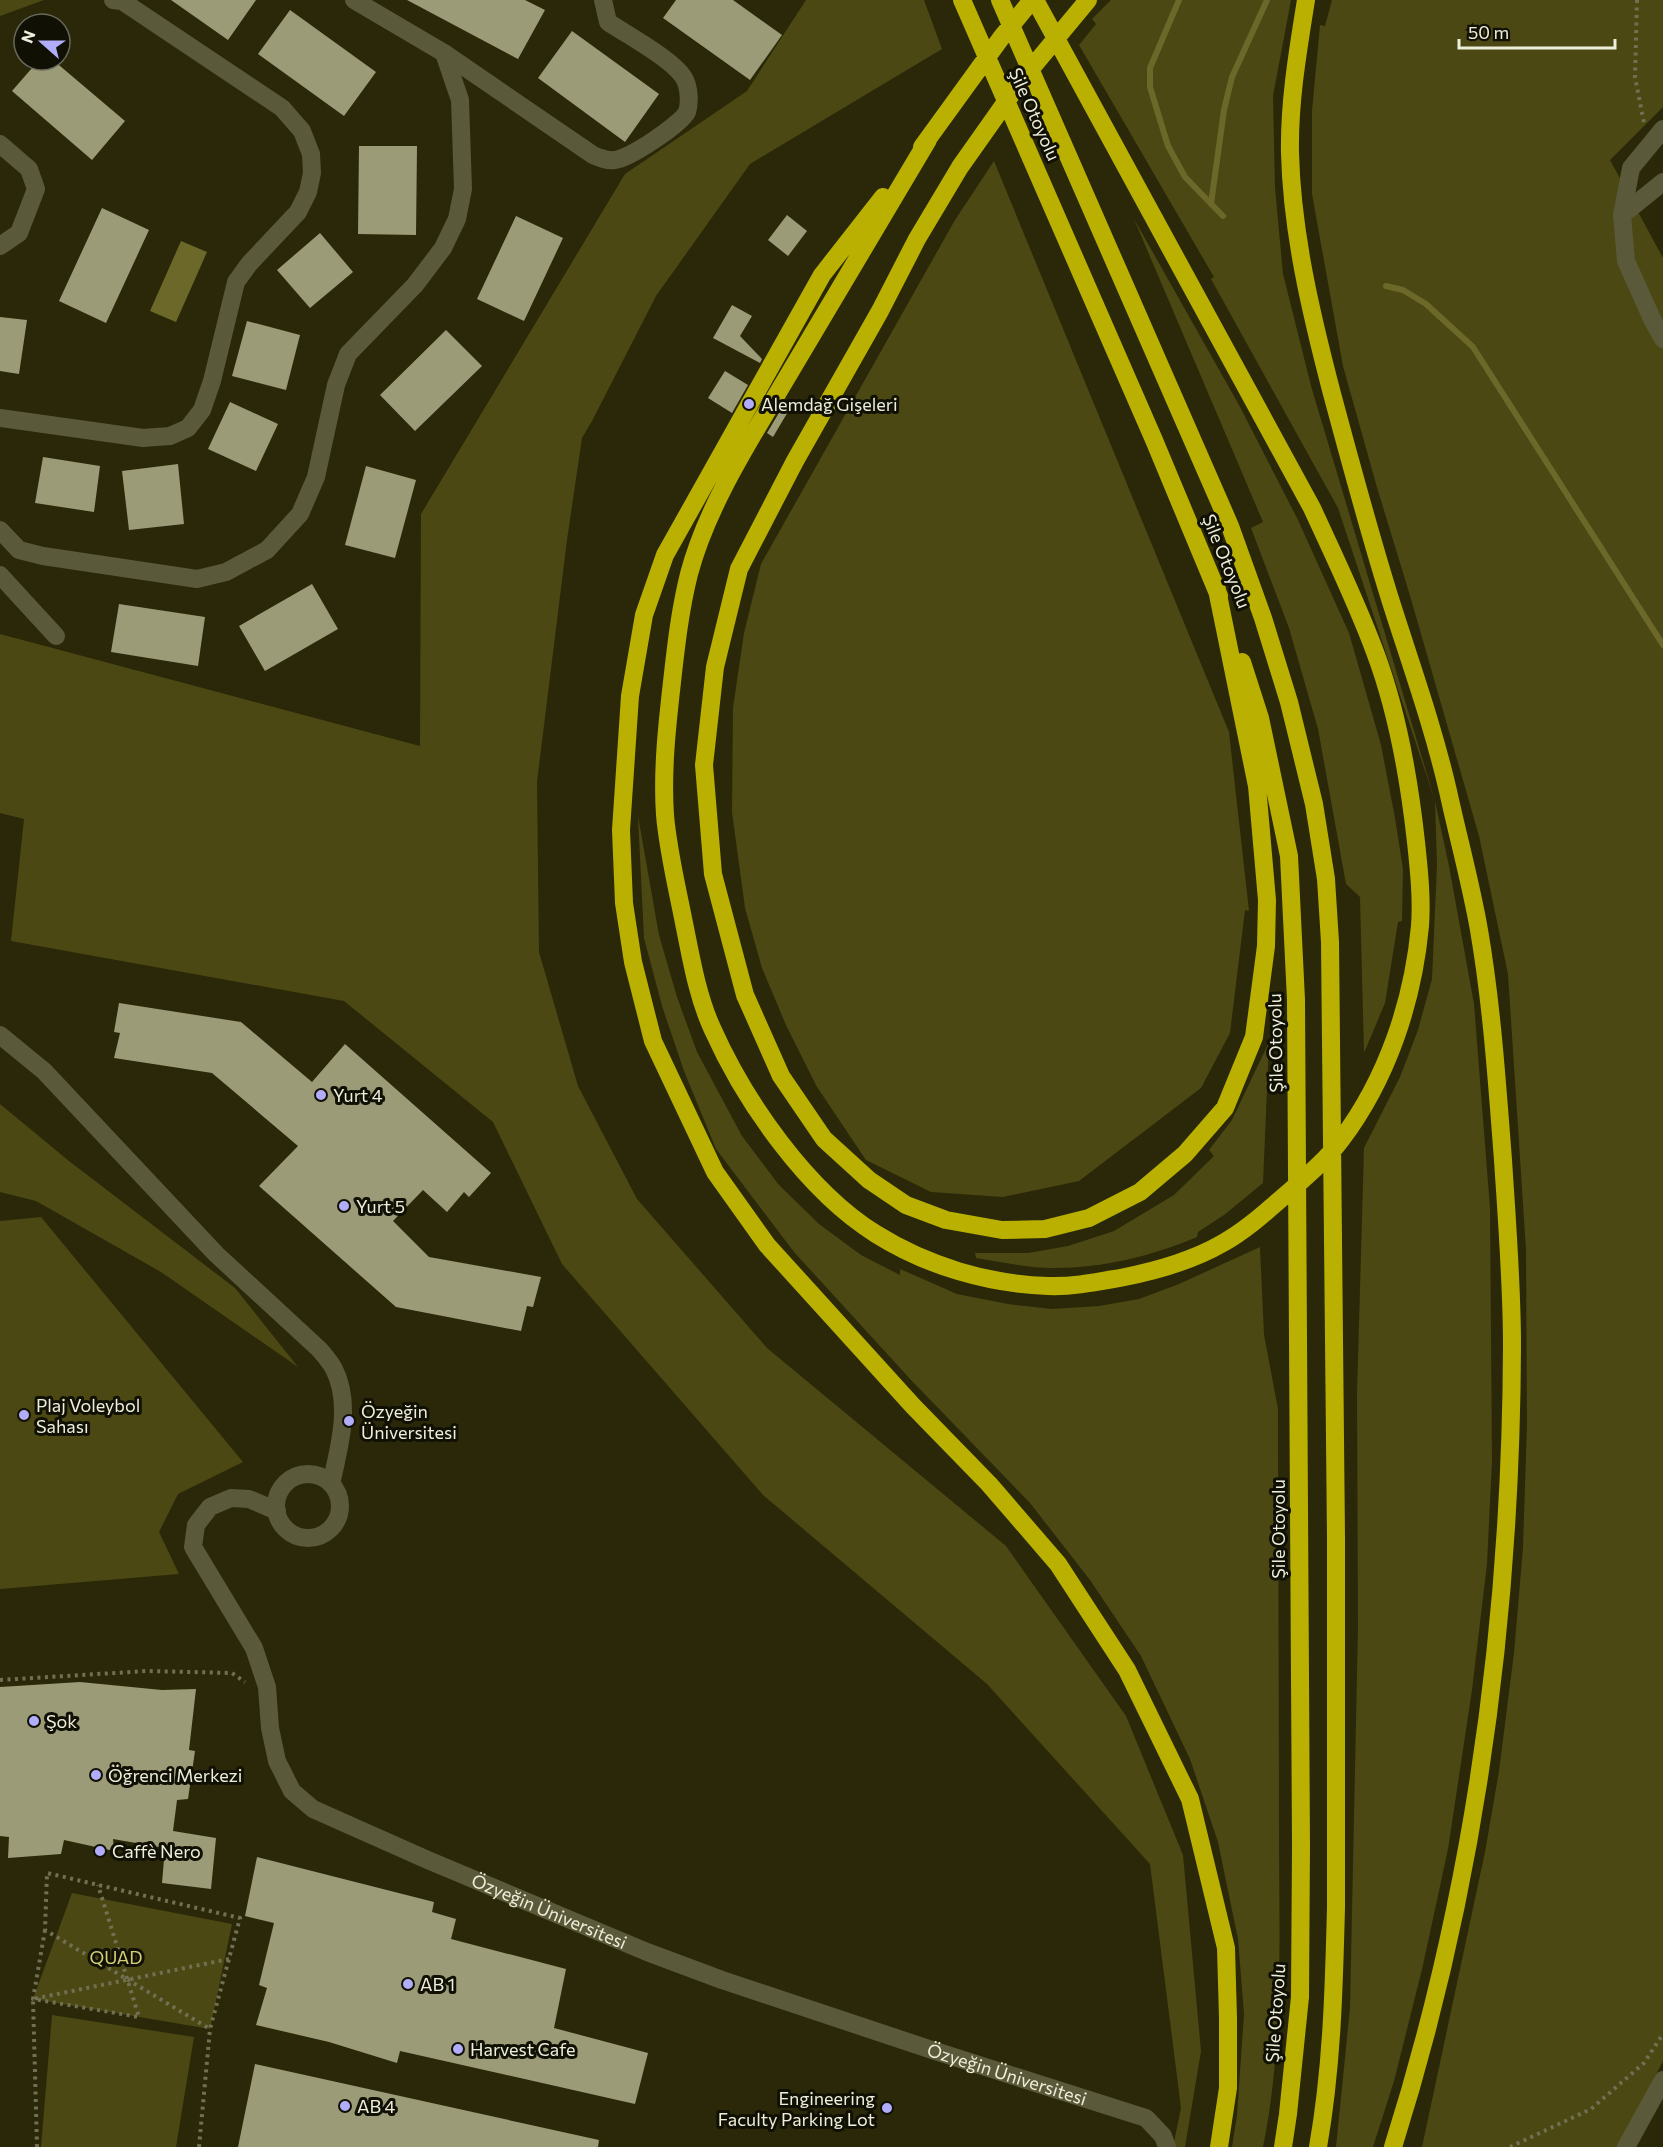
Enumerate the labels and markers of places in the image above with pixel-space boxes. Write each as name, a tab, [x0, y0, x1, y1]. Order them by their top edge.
place label: Alemdağ Gişeleri	[761, 393, 898, 415]
marker: Alemdağ Gişeleri	[742, 397, 756, 411]
place label: Yurt 4	[333, 1084, 383, 1106]
marker: Yurt 4	[314, 1088, 328, 1102]
place label: Yurt 5	[356, 1195, 405, 1217]
marker: Yurt 5	[337, 1199, 351, 1213]
place label: Plaj Voleybol Sahası	[36, 1394, 140, 1437]
place label: Özyeğin Üniversitesi	[361, 1400, 457, 1443]
marker: Plaj Voleybol Sahası	[17, 1408, 31, 1422]
marker: Özyeğin Üniversitesi	[342, 1414, 356, 1428]
place label: Şok	[46, 1710, 77, 1732]
marker: Şok	[27, 1714, 41, 1728]
place label: Öğrenci Merkezi	[108, 1764, 242, 1786]
marker: Öğrenci Merkezi	[89, 1768, 103, 1782]
place label: Caffè Nero	[112, 1840, 201, 1862]
marker: Caffè Nero	[93, 1844, 107, 1858]
place label: AB 1	[420, 1973, 455, 1995]
marker: AB 1	[401, 1977, 415, 1991]
place label: Harvest Cafe	[470, 2038, 575, 2060]
marker: Harvest Cafe	[451, 2042, 465, 2056]
place label: Engineering Faculty Parking Lot	[718, 2087, 875, 2130]
place label: AB 4	[357, 2095, 395, 2117]
marker: AB 4	[338, 2099, 352, 2113]
marker: Engineering Faculty Parking Lot	[880, 2101, 894, 2115]

